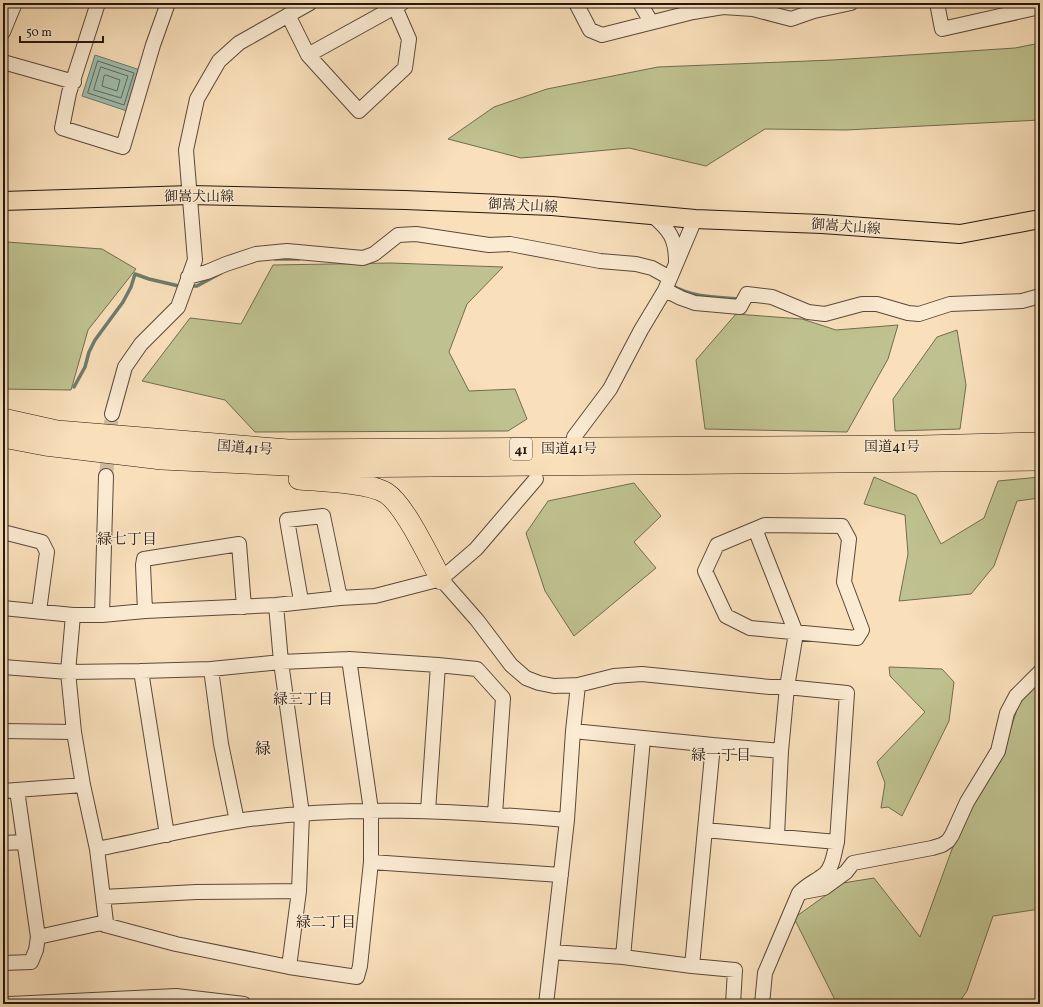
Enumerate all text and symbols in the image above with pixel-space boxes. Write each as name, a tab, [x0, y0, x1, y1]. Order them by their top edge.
scale bar	[20, 18, 103, 44]
text: 50 m	[26, 25, 52, 41]
street label: 御嵩犬山線	[164, 188, 234, 207]
street label: 御嵩犬山線	[487, 195, 558, 218]
street label: 御嵩犬山線	[810, 216, 881, 239]
street label: 国道41号	[216, 437, 273, 460]
road number: 41	[510, 438, 532, 460]
street label: 国道41号	[864, 438, 920, 457]
street label: 国道41号	[541, 440, 597, 459]
district label: 緑七丁目	[97, 530, 157, 551]
district label: 緑三丁目	[273, 690, 333, 711]
district label: 緑	[255, 739, 271, 761]
district label: 緑一丁目	[691, 746, 751, 767]
district label: 緑二丁目	[296, 913, 356, 934]

